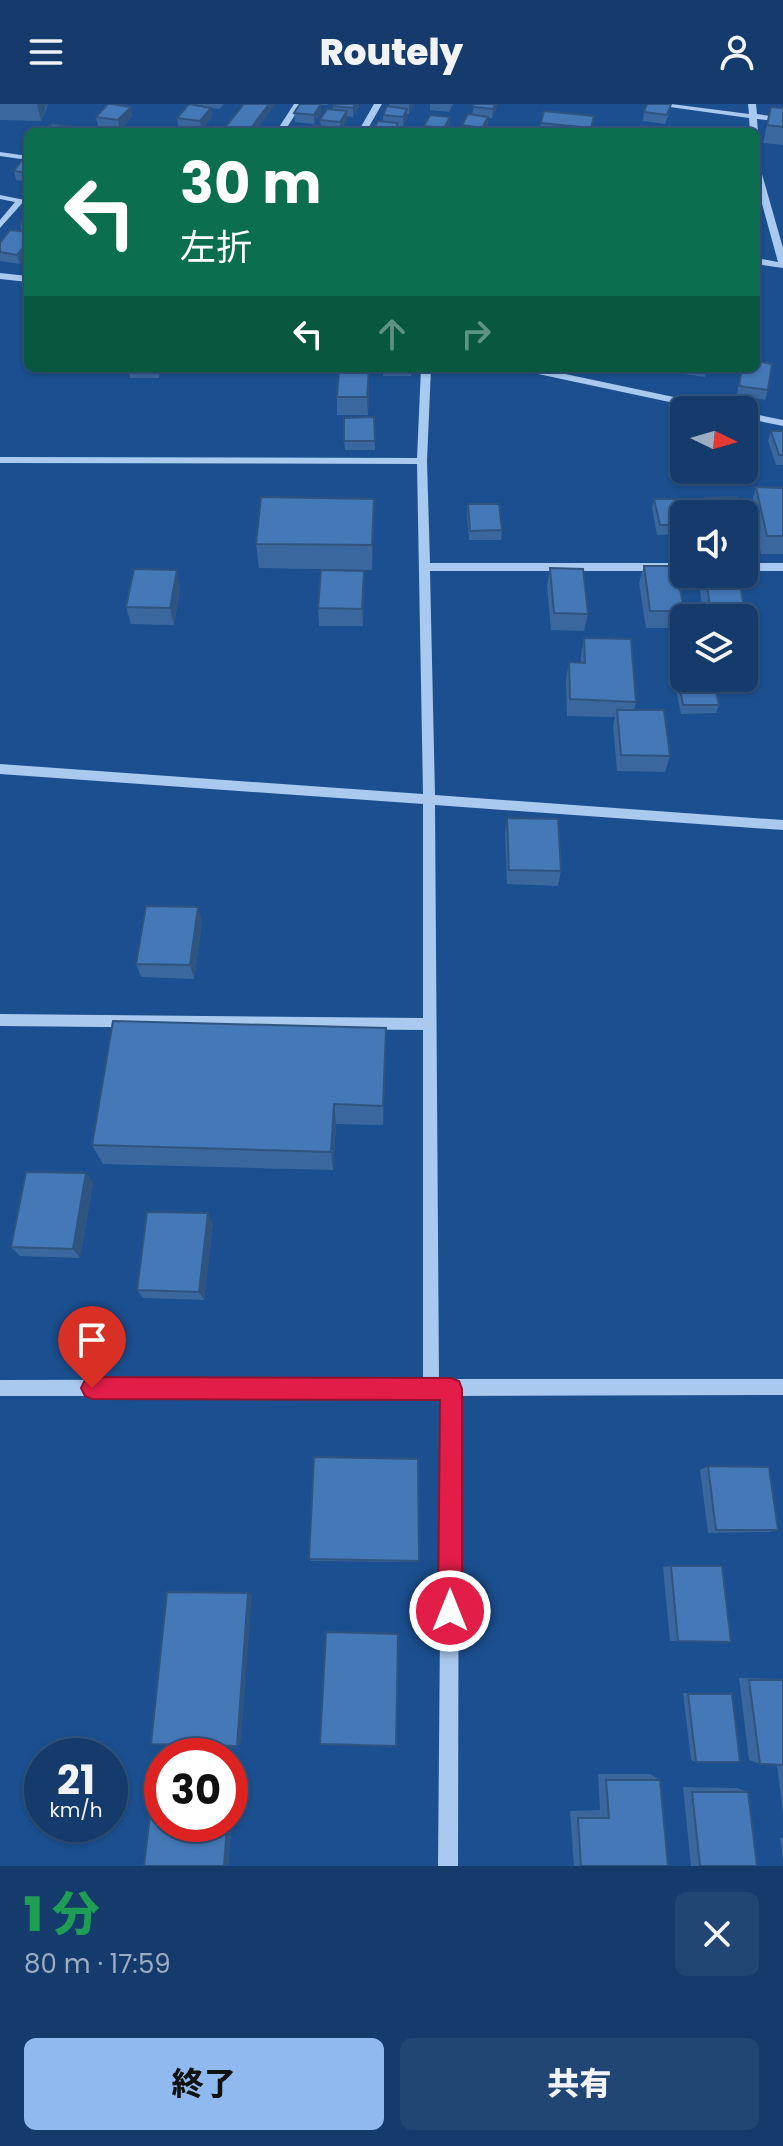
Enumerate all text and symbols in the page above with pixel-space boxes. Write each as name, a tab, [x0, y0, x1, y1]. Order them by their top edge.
text: Routely	[320, 27, 463, 78]
icon: menu	[24, 30, 68, 74]
icon: person	[715, 30, 759, 74]
text: 30 m	[180, 144, 322, 223]
icon: left	[48, 160, 152, 264]
text: 左折	[180, 222, 252, 273]
icon: left	[286, 312, 330, 356]
icon: ahead	[370, 312, 414, 356]
icon: right	[454, 312, 498, 356]
north arrow	[670, 396, 758, 484]
map controls	[670, 396, 758, 692]
button: sound	[670, 500, 758, 588]
button: layers	[670, 604, 758, 692]
pin	[58, 1306, 126, 1388]
icon: arrive	[70, 1318, 114, 1362]
position arrow	[408, 1569, 492, 1653]
speed limit sign: 30	[144, 1738, 248, 1842]
text: 21	[57, 1752, 95, 1808]
text: km/h	[49, 1796, 103, 1824]
text: 1 分	[24, 1881, 100, 1948]
button: close	[675, 1892, 759, 1976]
text: 80 m · 17:59	[24, 1946, 171, 1982]
button: 終了	[24, 2038, 384, 2130]
button: 共有	[400, 2038, 759, 2130]

